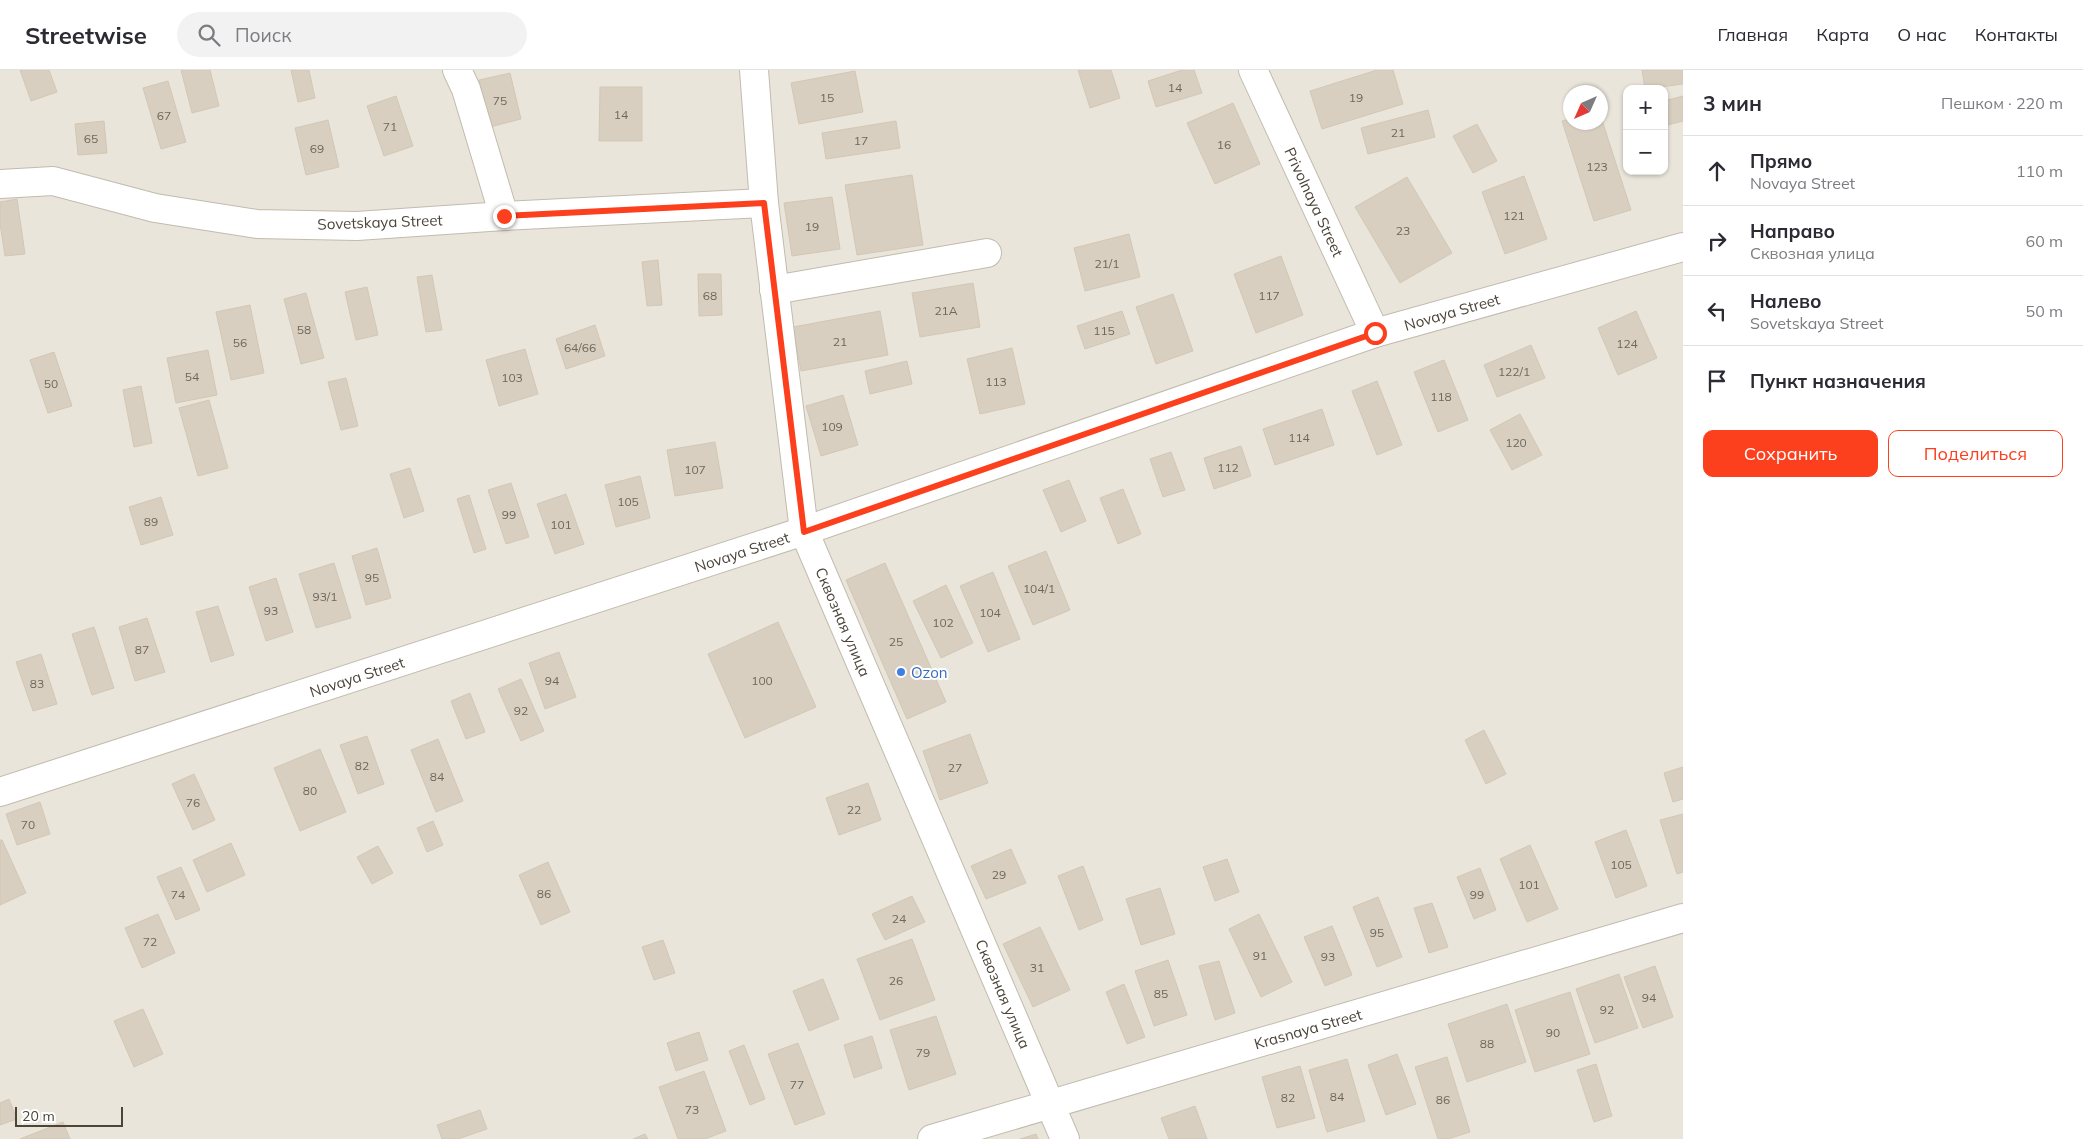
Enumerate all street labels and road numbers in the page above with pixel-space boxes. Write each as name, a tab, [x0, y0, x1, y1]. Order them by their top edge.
street label: Privolnaya Street	[1280, 144, 1348, 260]
street label: Sovetskaya Street	[317, 210, 443, 234]
street label: Novaya Street	[1402, 289, 1502, 335]
street label: Novaya Street	[692, 528, 792, 576]
street label: Сквозная улица	[811, 564, 875, 680]
street label: Novaya Street	[307, 653, 407, 701]
street label: Сквозная улица	[971, 936, 1035, 1052]
street label: Krasnaya Street	[1252, 1005, 1364, 1053]

